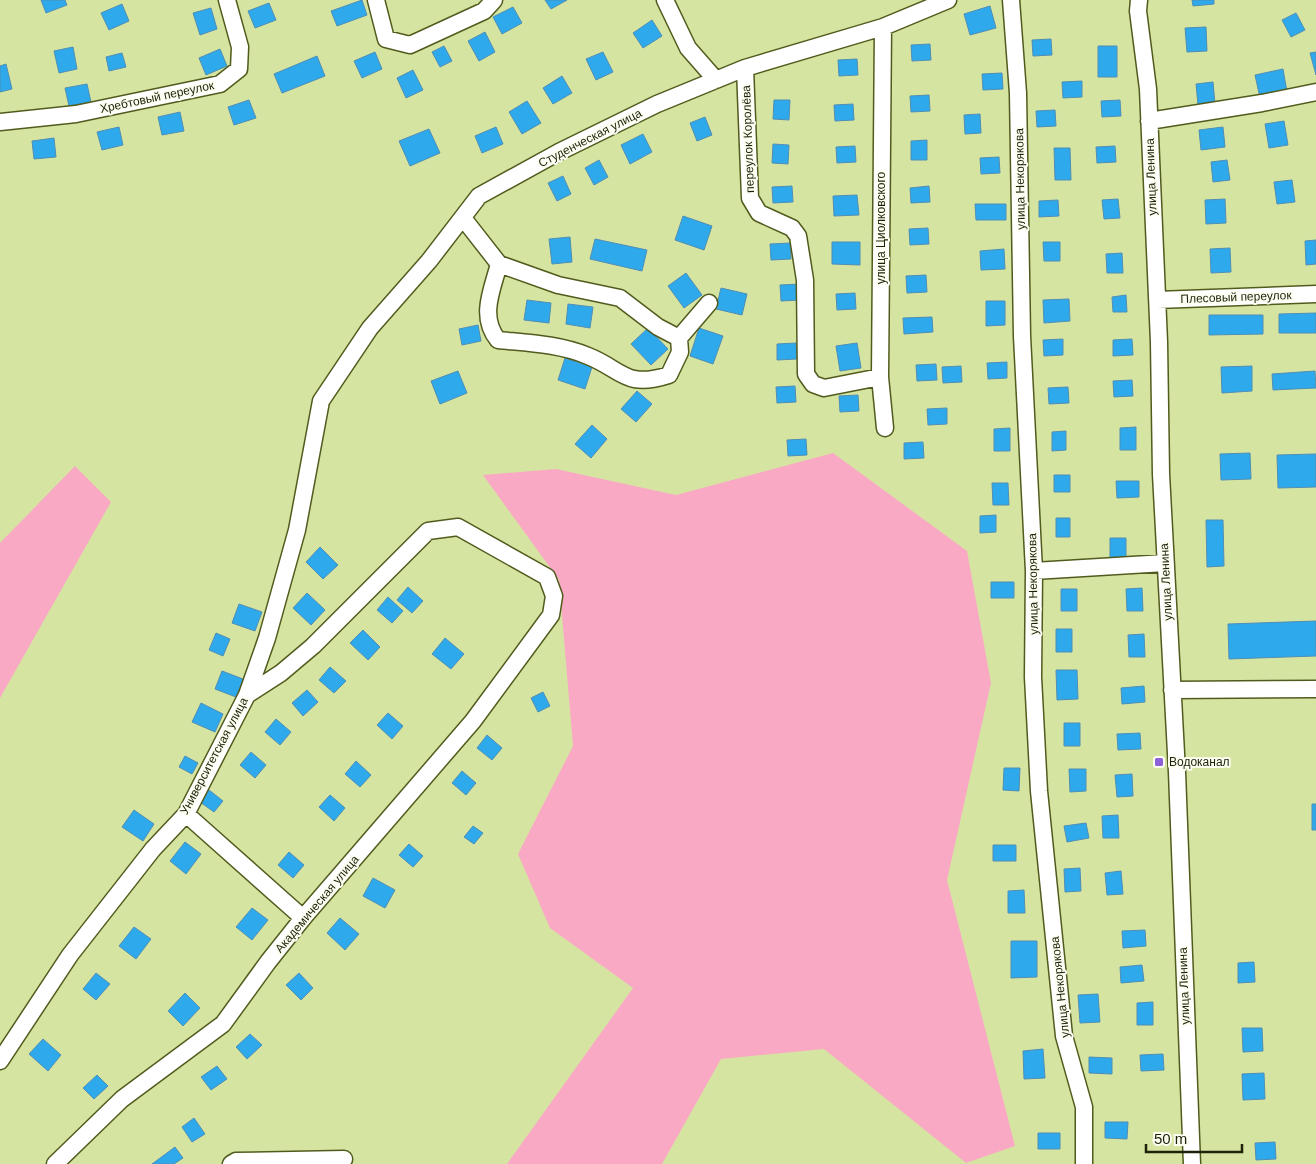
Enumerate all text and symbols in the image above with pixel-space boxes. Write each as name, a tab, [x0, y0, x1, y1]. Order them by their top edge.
street label: Хребтовый переулок	[99, 78, 216, 116]
street label: переулок Королёва	[739, 85, 757, 193]
street label: Студенческая улица	[536, 106, 644, 170]
street label: улица Некорякова	[1012, 128, 1028, 230]
street label: улица Ленина	[1143, 138, 1159, 216]
street label: улица Циолковского	[874, 171, 888, 284]
street label: Плесовый переулок	[1180, 288, 1293, 306]
street label: улица Некорякова	[1025, 533, 1041, 635]
street label: улица Ленина	[1157, 543, 1175, 621]
street label: Университетская улица	[177, 695, 251, 817]
place label: Водоканал	[1169, 755, 1230, 769]
marker: Водоканал	[1153, 756, 1165, 768]
street label: Академическая улица	[272, 852, 362, 956]
street label: улица Некорякова	[1048, 935, 1072, 1038]
street label: улица Ленина	[1176, 947, 1192, 1025]
scale bar	[1146, 1122, 1242, 1154]
text: 50 m	[1154, 1130, 1187, 1147]

